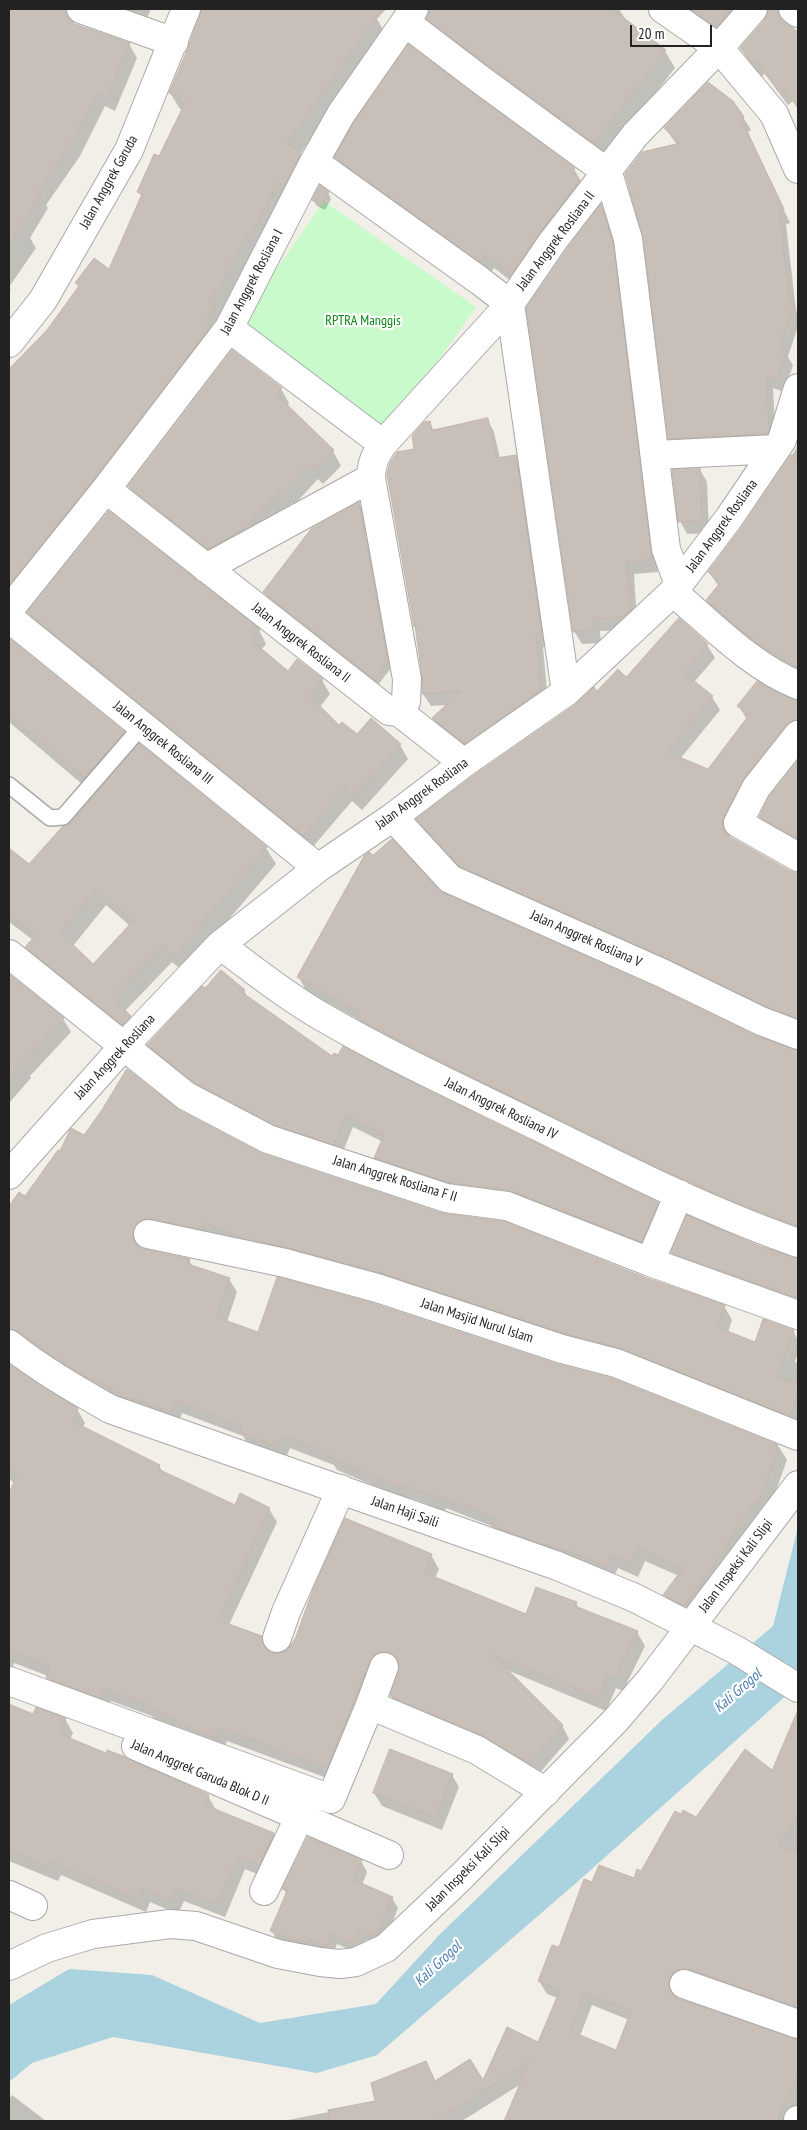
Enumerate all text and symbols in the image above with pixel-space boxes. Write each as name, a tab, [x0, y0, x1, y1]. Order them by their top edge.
scale bar	[632, 15, 714, 47]
text: 20 m	[638, 24, 664, 43]
street label: Jalan Anggrek Garuda	[76, 132, 142, 232]
street label: Jalan Anggrek Rosliana II	[513, 188, 599, 294]
street label: Jalan Anggrek Rosliana I	[217, 227, 287, 337]
park label: RPTRA Manggis	[325, 313, 401, 329]
street label: Jalan Anggrek Rosliana	[683, 476, 761, 576]
street label: Jalan Anggrek Rosliana II	[249, 599, 353, 687]
street label: Jalan Anggrek Rosliana III	[110, 698, 216, 788]
street label: Jalan Anggrek Rosliana	[372, 755, 472, 833]
street label: Jalan Anggrek Rosliana V	[528, 907, 644, 971]
street label: Jalan Anggrek Rosliana	[71, 1011, 159, 1103]
street label: Jalan Anggrek Rosliana IV	[442, 1074, 560, 1144]
street label: Jalan Anggrek Rosliana F II	[331, 1152, 459, 1206]
street label: Jalan Masjid Nurul Islam	[419, 1295, 535, 1347]
street label: Jalan Haji Saili	[369, 1493, 441, 1531]
street label: Jalan Inspeksi Kali Slipi	[696, 1516, 776, 1616]
water label: Kali Grogol	[710, 1665, 766, 1717]
street label: Jalan Anggrek Garuda Blok D II	[129, 1736, 271, 1810]
street label: Jalan Inspeksi Kali Slipi	[422, 1823, 514, 1915]
water label: Kali Grogol	[411, 1938, 465, 1990]

